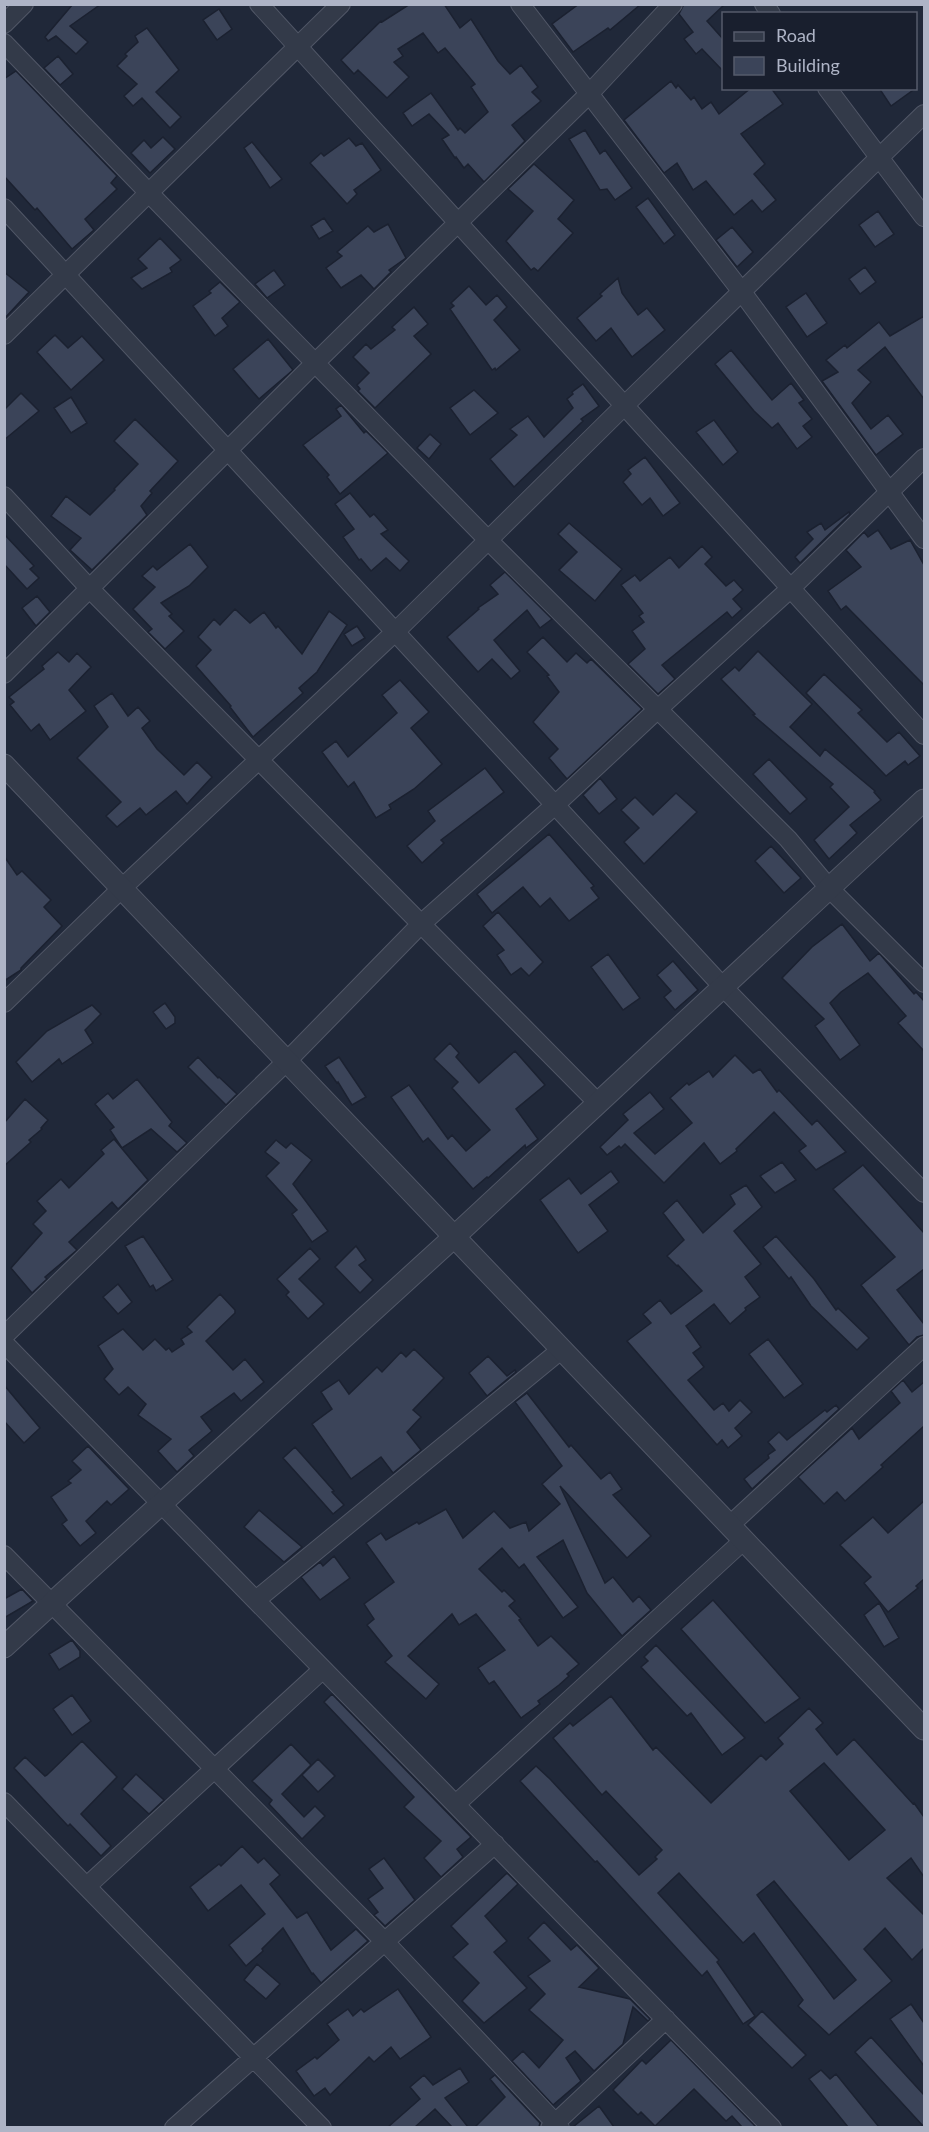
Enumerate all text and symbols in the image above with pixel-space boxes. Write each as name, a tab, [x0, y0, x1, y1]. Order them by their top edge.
legend	[722, 12, 917, 90]
text: Road	[776, 24, 816, 46]
text: Building	[776, 54, 840, 76]

